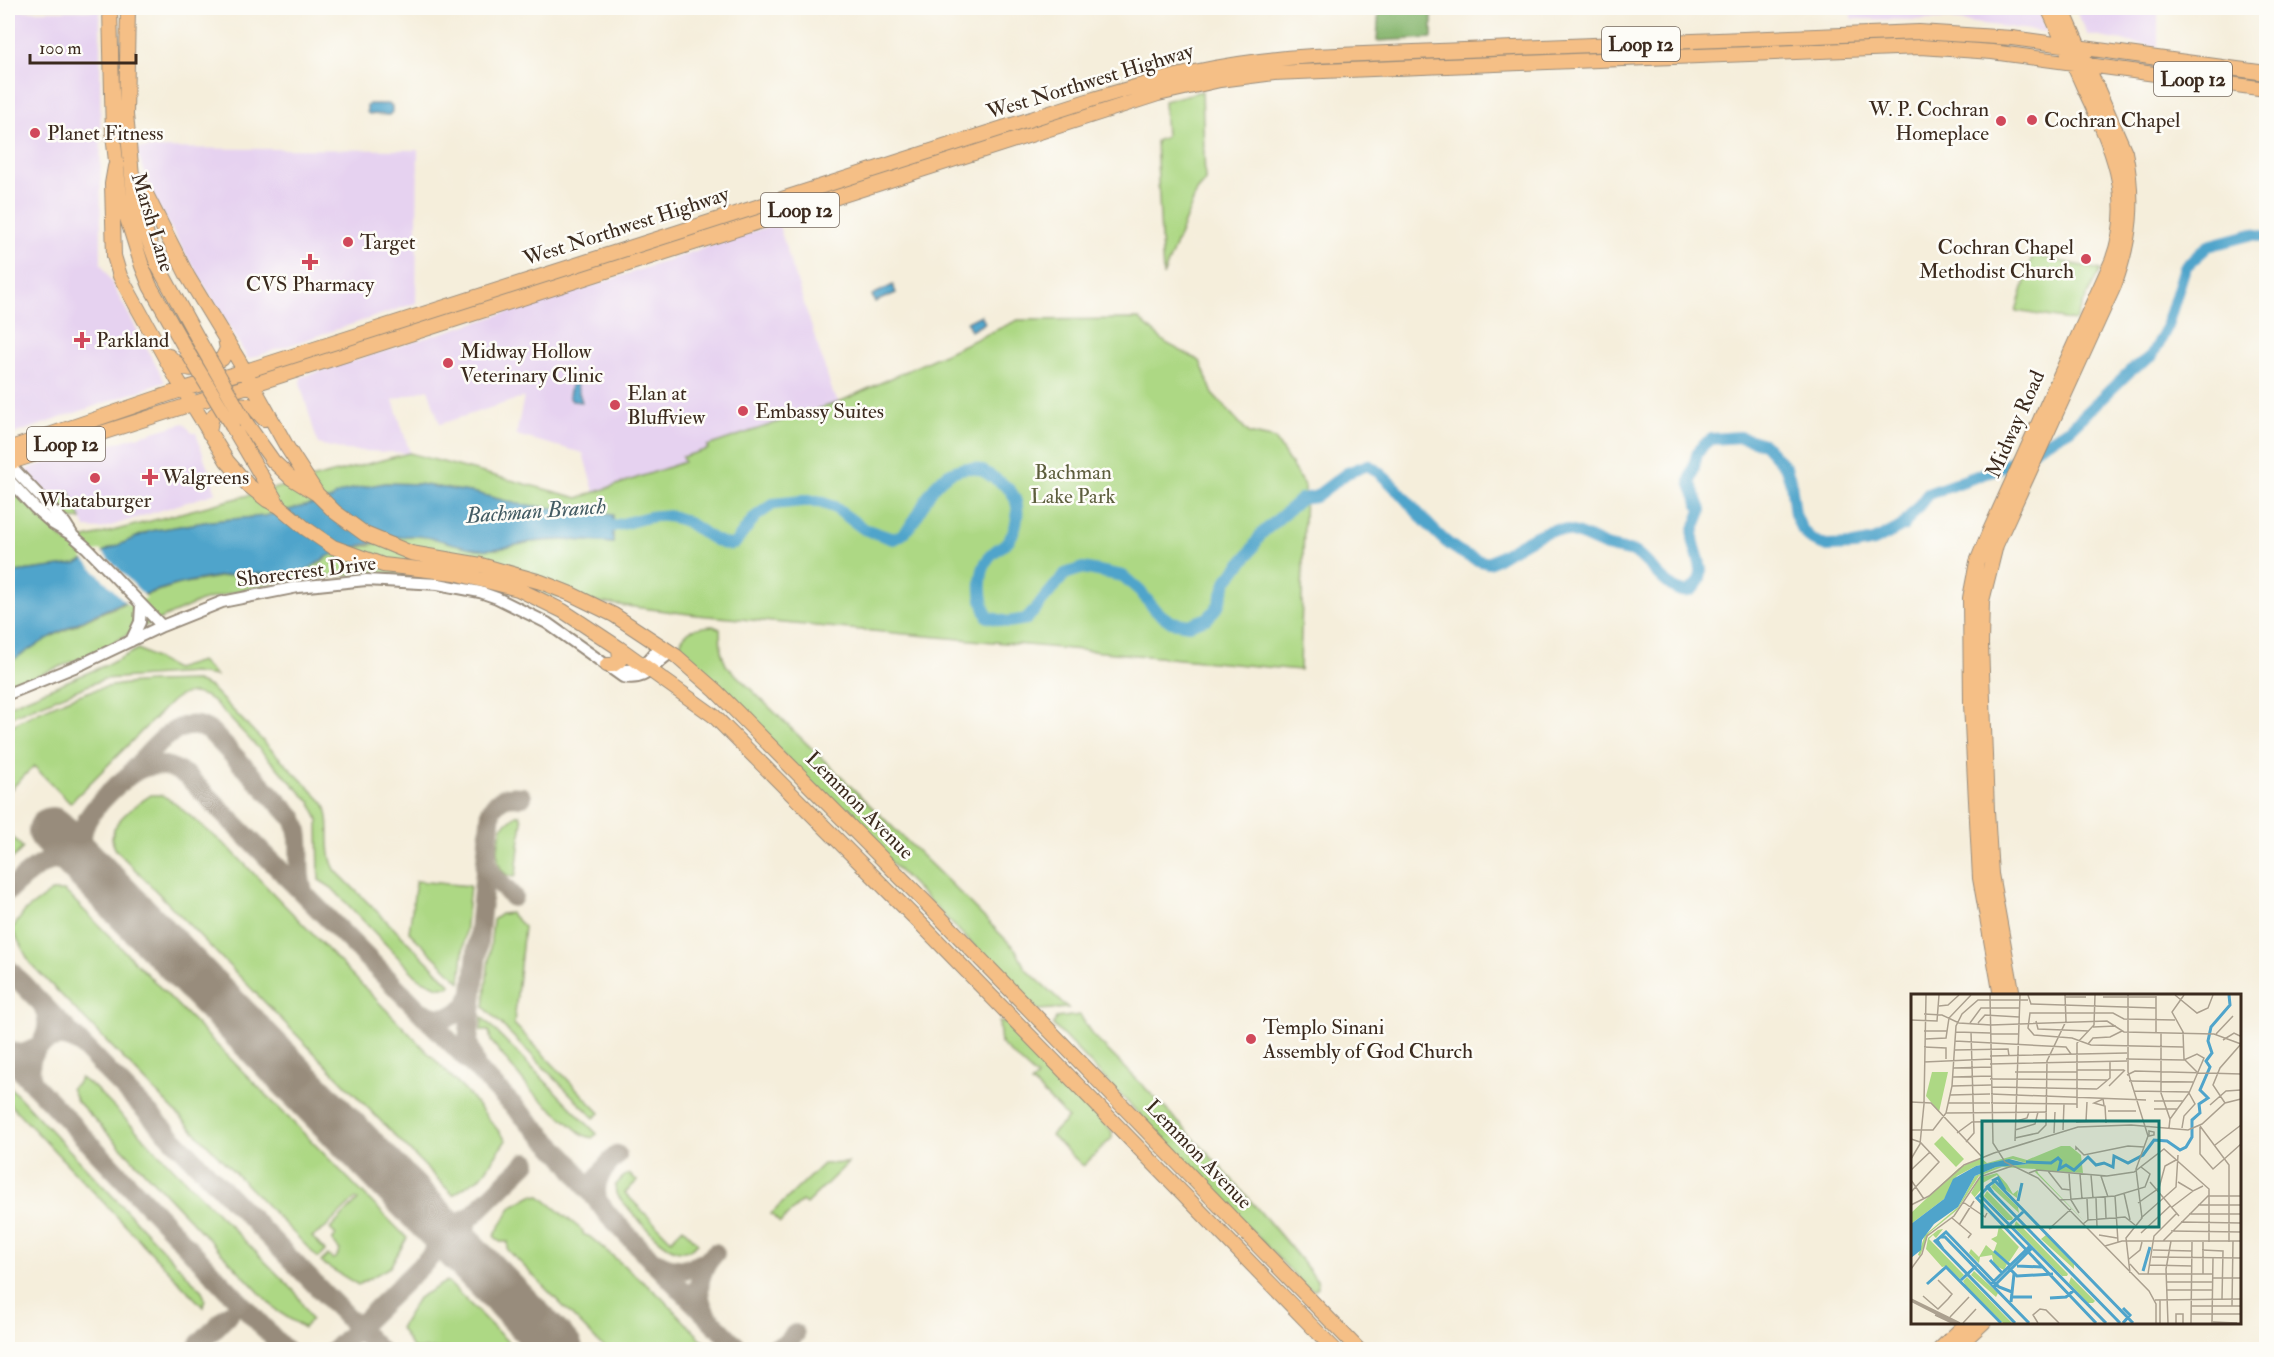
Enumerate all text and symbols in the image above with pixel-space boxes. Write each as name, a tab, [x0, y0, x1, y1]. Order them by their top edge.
scale bar	[30, 27, 136, 65]
road number: Loop 12	[1602, 27, 1680, 61]
text: 100 m	[39, 37, 82, 60]
street label: West Northwest Highway	[982, 37, 1198, 126]
road number: Loop 12	[2154, 62, 2232, 96]
place label: W. P. Cochran Homeplace	[1868, 96, 1989, 147]
place label: Cochran Chapel	[2044, 107, 2181, 134]
marker: Cochran Chapel	[2025, 113, 2039, 127]
marker: W. P. Cochran Homeplace	[1994, 114, 2008, 128]
place label: Planet Fitness	[47, 120, 163, 147]
marker: Planet Fitness	[28, 126, 42, 140]
street label: Marsh Lane	[125, 169, 181, 275]
street label: West Northwest Highway	[519, 180, 733, 273]
road number: Loop 12	[761, 193, 839, 227]
place label: Target	[360, 229, 416, 256]
place label: Cochran Chapel Methodist Church	[1919, 234, 2075, 285]
marker: Target	[341, 235, 355, 249]
marker: Cochran Chapel Methodist Church	[2079, 252, 2093, 266]
marker: CVS Pharmacy	[303, 255, 317, 269]
place label: CVS Pharmacy	[246, 271, 375, 298]
place label: Parkland	[96, 327, 170, 354]
marker: Parkland	[73, 331, 91, 349]
place label: Midway Hollow Veterinary Clinic	[460, 338, 604, 389]
marker: Midway Hollow Veterinary Clinic	[441, 356, 455, 370]
street label: Midway Road	[1980, 366, 2051, 482]
place label: Elan at Bluffview	[627, 380, 706, 431]
marker: Elan at Bluffview	[608, 398, 622, 412]
place label: Embassy Suites	[755, 398, 884, 425]
marker: Embassy Suites	[736, 404, 750, 418]
road number: Loop 12	[27, 427, 105, 461]
park label: Bachman Lake Park	[1030, 459, 1116, 510]
place label: Walgreens	[161, 464, 249, 491]
marker: Walgreens	[143, 470, 157, 484]
marker: Whataburger	[88, 471, 102, 485]
place label: Whataburger	[38, 487, 151, 514]
water label: Bachman Branch	[464, 492, 607, 530]
street label: Shorecrest Drive	[235, 549, 378, 593]
street label: Lemmon Avenue	[800, 745, 920, 865]
inset map	[1911, 994, 2241, 1324]
place label: Templo Sinani Assembly of God Church	[1262, 1014, 1473, 1065]
marker: Templo Sinani Assembly of God Church	[1244, 1032, 1258, 1046]
street label: Lemmon Avenue	[1139, 1094, 1258, 1215]

